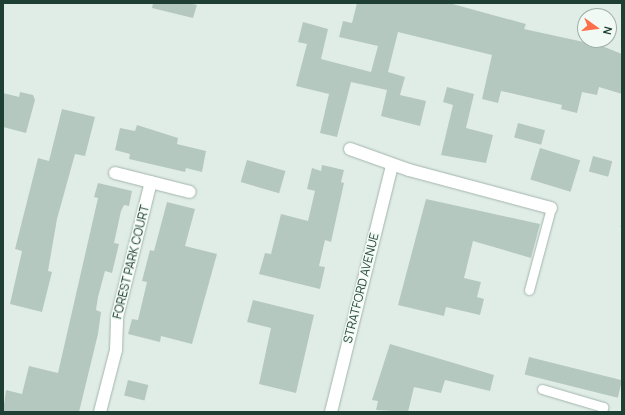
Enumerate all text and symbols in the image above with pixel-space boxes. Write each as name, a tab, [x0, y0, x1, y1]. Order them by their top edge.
north arrow	[577, 8, 617, 48]
text: N	[600, 25, 616, 36]
street label: FOREST PARK COURT	[110, 203, 152, 321]
street label: STRATFORD AVENUE	[340, 231, 382, 345]

